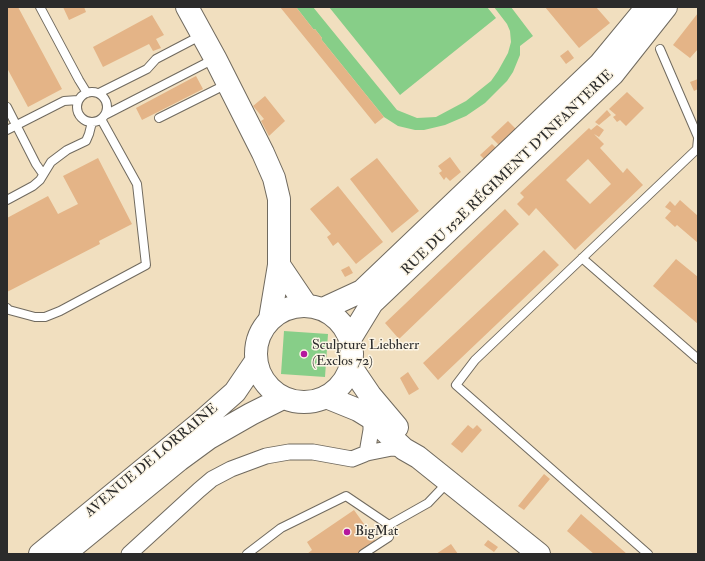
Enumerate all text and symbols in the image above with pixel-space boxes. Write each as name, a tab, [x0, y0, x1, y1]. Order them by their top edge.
street label: RUE DU 152E RÉGIMENT D'INFANTERIE	[399, 67, 617, 279]
place label: Sculpture Liebherr (Exclos 72)	[312, 338, 419, 370]
marker: Sculpture Liebherr (Exclos 72)	[299, 349, 309, 359]
street label: AVENUE DE LORRAINE	[82, 401, 222, 521]
place label: BigMat	[355, 524, 398, 540]
marker: BigMat	[342, 527, 352, 537]

